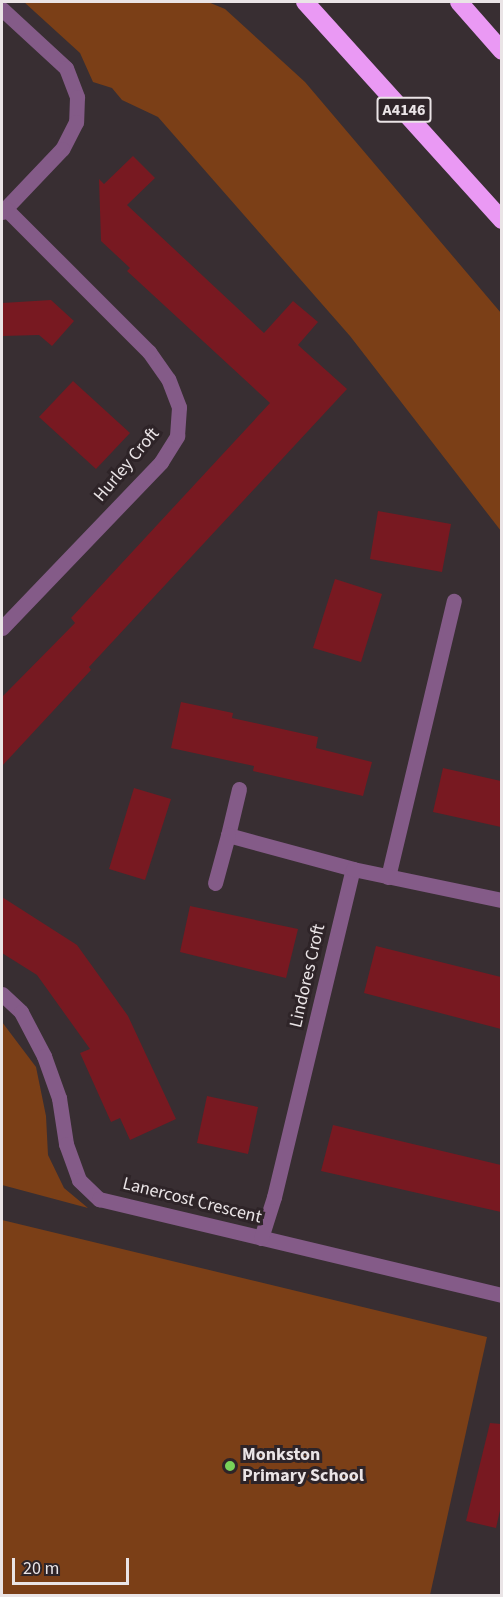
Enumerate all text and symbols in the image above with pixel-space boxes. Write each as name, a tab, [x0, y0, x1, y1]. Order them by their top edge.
road number: A4146	[376, 97, 432, 123]
street label: Hurley Croft	[90, 424, 164, 506]
street label: Lindores Croft	[286, 922, 330, 1030]
street label: Lanercost Crescent	[120, 1173, 264, 1229]
place label: Monkston Primary School	[242, 1445, 364, 1488]
marker: Monkston Primary School	[223, 1459, 237, 1473]
scale bar	[15, 1546, 132, 1584]
text: 20 m	[23, 1556, 59, 1581]

